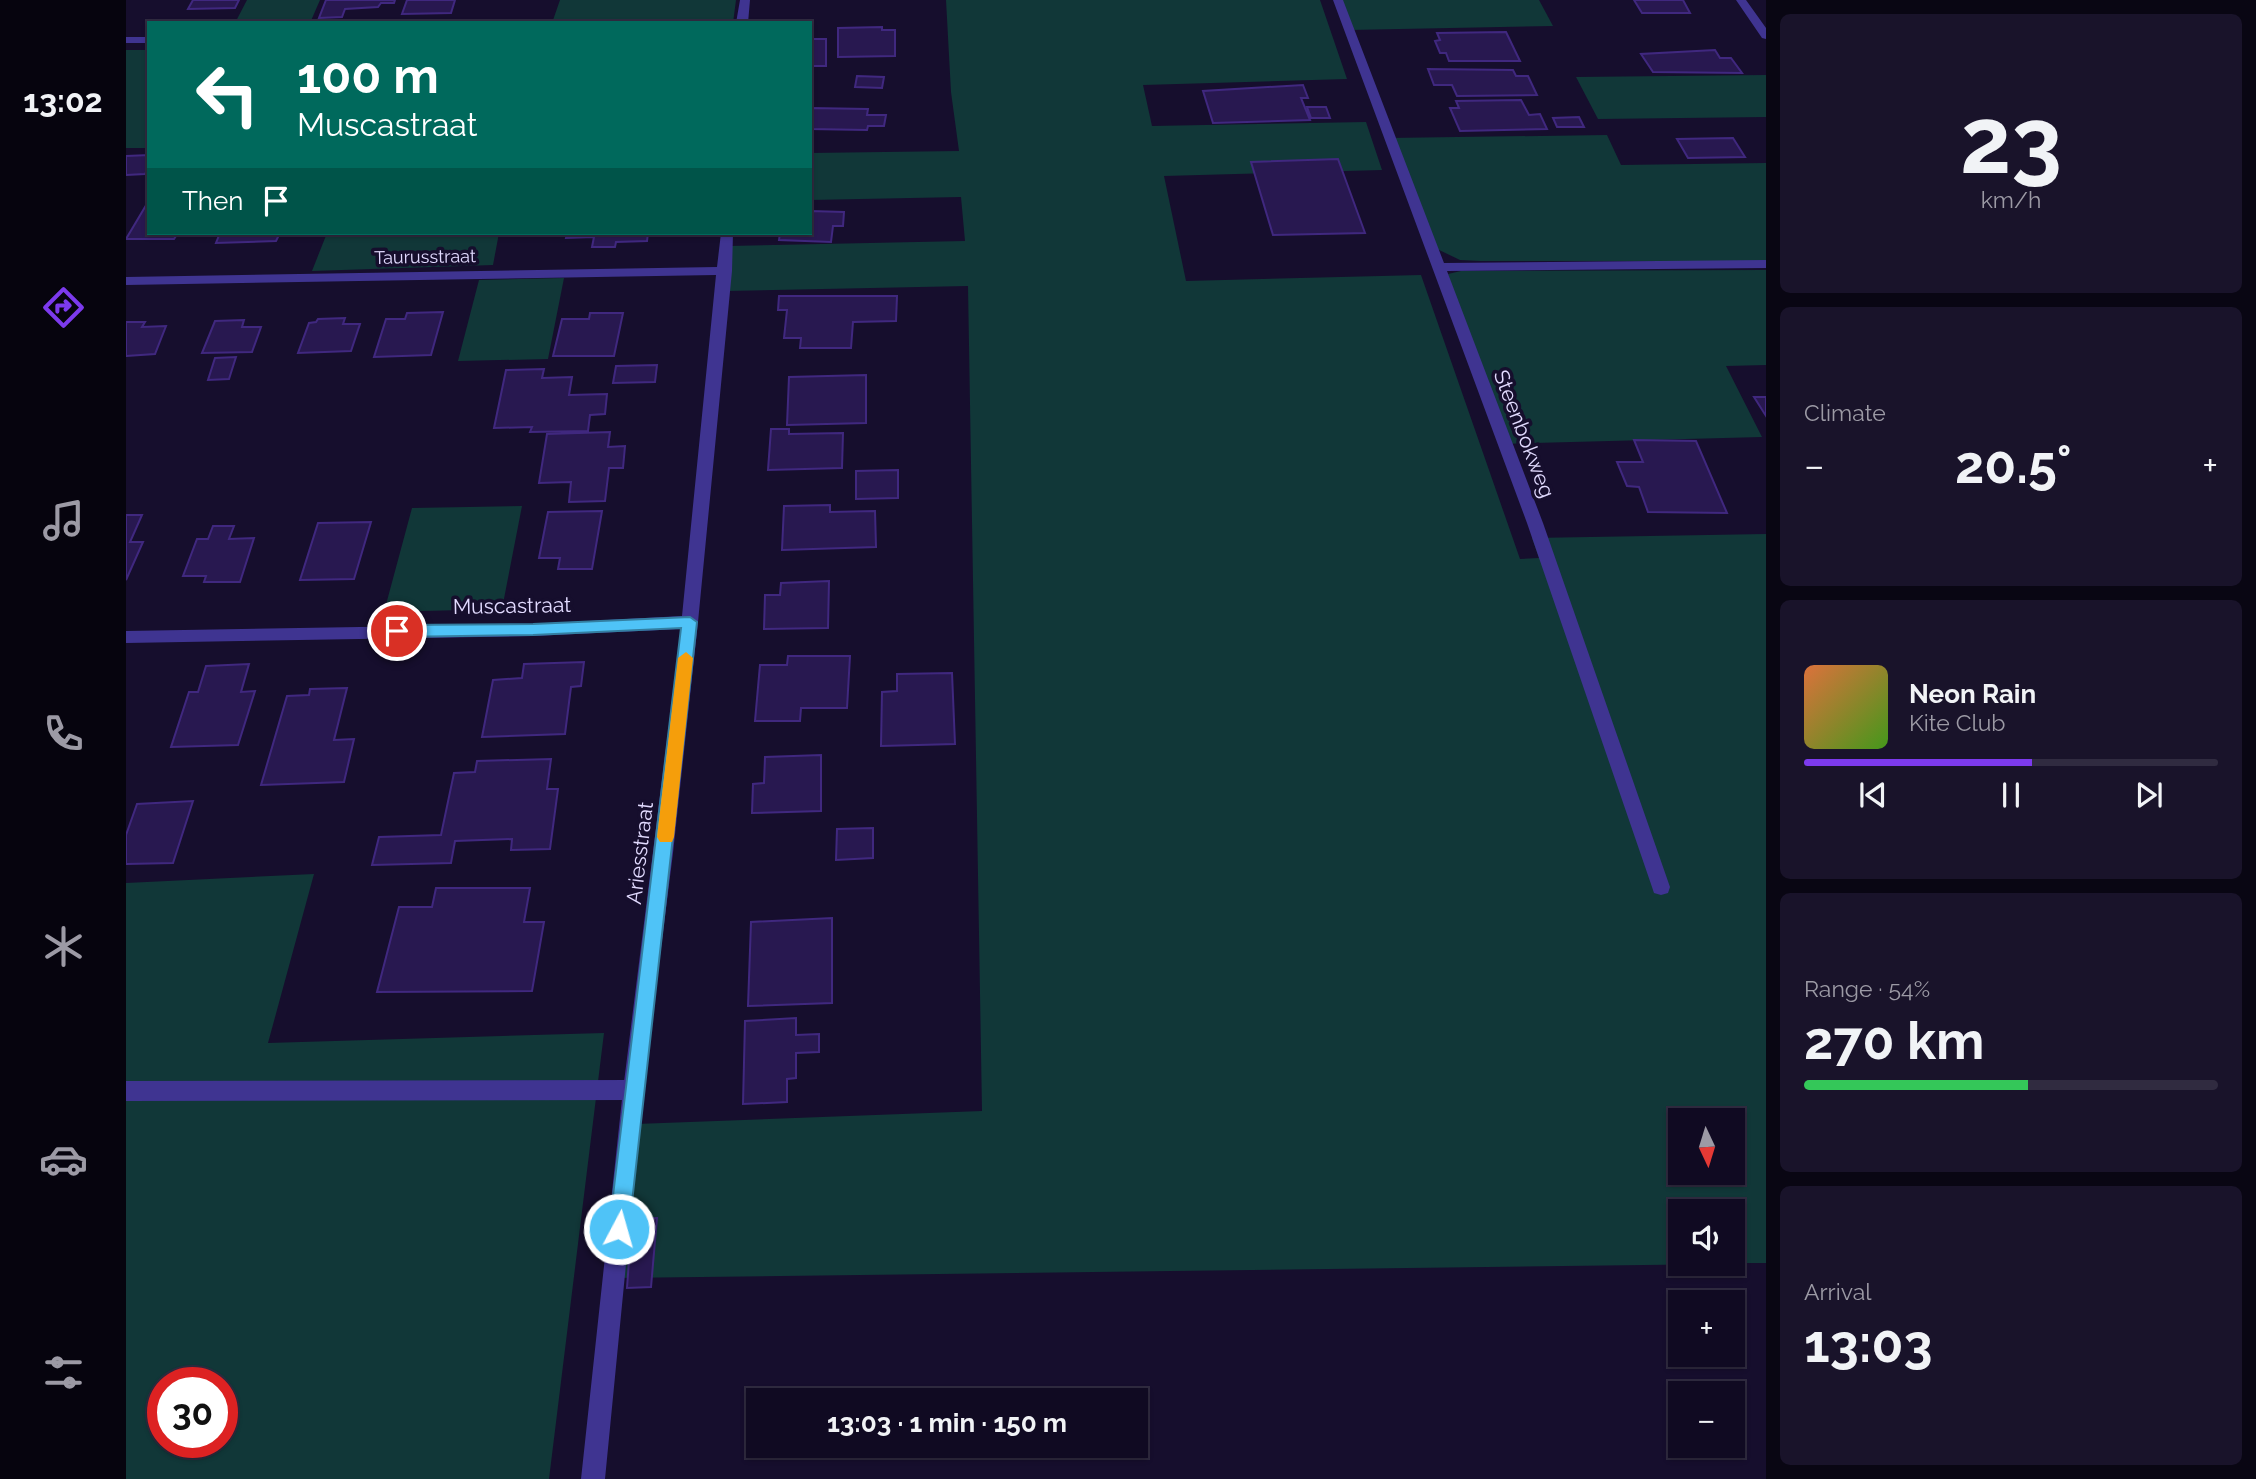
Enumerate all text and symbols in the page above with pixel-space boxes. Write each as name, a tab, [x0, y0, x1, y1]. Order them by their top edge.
text: 100 m	[297, 47, 439, 104]
icon: left	[182, 49, 273, 140]
text: 13:02	[23, 82, 103, 119]
text: 23	[1960, 87, 2062, 194]
text: Muscastraat	[297, 106, 477, 143]
icon: arrive	[257, 182, 295, 220]
text: Then	[182, 186, 243, 216]
text: km/h	[1981, 186, 2041, 213]
street label: Taurusstraat	[374, 245, 476, 268]
icon: directions	[39, 283, 88, 332]
street label: Steenbokweg	[1489, 366, 1560, 501]
text: Climate	[1804, 399, 1886, 426]
text: 20.5°	[1955, 434, 2072, 495]
text: −	[1804, 443, 1824, 488]
text: +	[2202, 443, 2218, 488]
icon: music	[39, 496, 88, 545]
street label: Muscastraat	[453, 592, 571, 619]
pin	[367, 601, 427, 661]
icon: arrive	[378, 612, 416, 650]
text: Neon Rain	[1909, 679, 2036, 709]
icon: phone	[39, 709, 88, 758]
text: Kite Club	[1909, 709, 2006, 736]
icon: previous	[1854, 776, 1892, 814]
icon: pause	[1992, 776, 2030, 814]
icon: next	[2130, 776, 2168, 814]
street label: Ariesstraat	[621, 800, 658, 906]
icon: climate	[39, 922, 88, 971]
text: Range · 54%	[1804, 975, 1930, 1002]
text: 270 km	[1804, 1010, 1984, 1071]
north arrow	[1668, 1108, 1745, 1185]
map controls	[1668, 1108, 1745, 1458]
icon: car	[39, 1135, 88, 1184]
position arrow	[582, 1192, 656, 1266]
button: sound	[1668, 1199, 1745, 1276]
text: Arrival	[1804, 1278, 1871, 1305]
button: +	[1668, 1290, 1745, 1367]
text: 13:03	[1804, 1313, 1933, 1374]
icon: filters	[39, 1348, 88, 1397]
speed limit sign: 30	[147, 1367, 238, 1458]
button: −	[1668, 1381, 1745, 1458]
text: 13:03 · 1 min · 150 m	[827, 1408, 1067, 1438]

